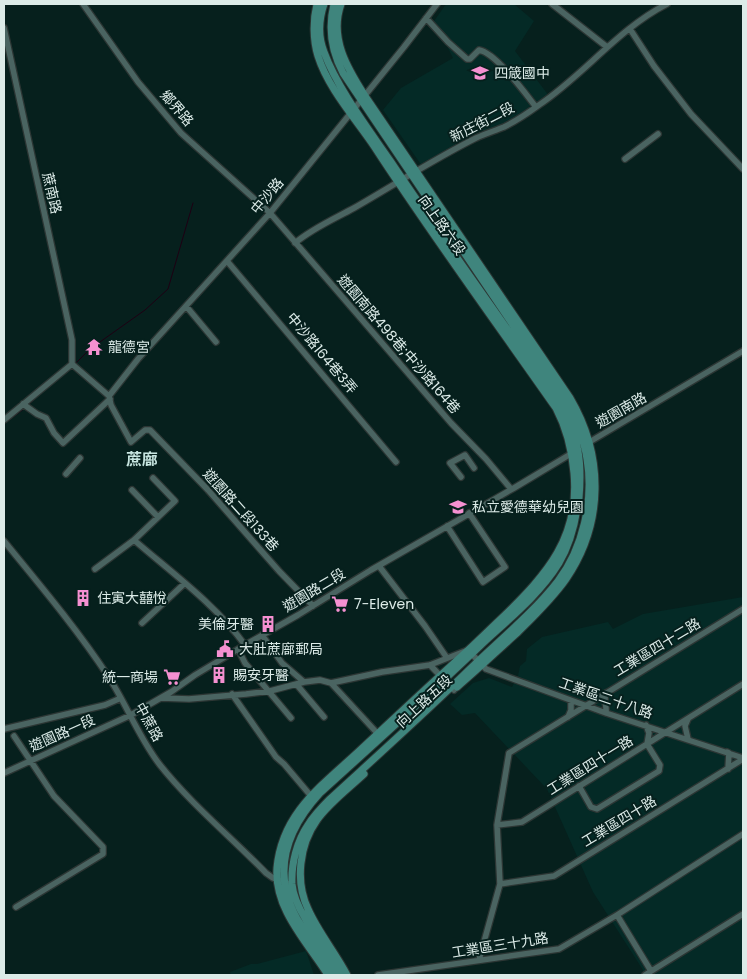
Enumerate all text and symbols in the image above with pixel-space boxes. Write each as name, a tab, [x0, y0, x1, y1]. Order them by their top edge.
school or university icon: 四箴國中	[470, 63, 490, 83]
place label: 四箴國中	[494, 63, 550, 83]
street label: 鄉界路	[156, 86, 198, 130]
street label: 新庄街二段	[446, 97, 518, 147]
street label: 蔗南路	[38, 170, 66, 216]
street label: 中沙路	[246, 173, 288, 219]
street label: 向上路六段	[414, 191, 470, 259]
street label: 遊園南路498巷;中沙路164巷	[333, 270, 465, 418]
street label: 中沙路164巷3弄	[282, 308, 362, 398]
temple icon: 龍德宮	[84, 337, 104, 357]
place label: 龍德宮	[108, 337, 150, 357]
street label: 遊園南路	[592, 387, 650, 433]
district label: 蔗廍	[126, 448, 158, 471]
street label: 遊園路二段133巷	[198, 464, 284, 556]
school or university icon: 私立愛德華幼兒園	[448, 497, 468, 517]
place label: 私立愛德華幼兒園	[472, 497, 584, 517]
street label: 遊園路二段	[279, 563, 349, 617]
building icon: 住寅大囍悅	[73, 588, 93, 608]
place label: 住寅大囍悅	[97, 588, 167, 608]
supermarket icon: 7-Eleven	[330, 594, 350, 614]
place label: 7-Eleven	[354, 594, 414, 614]
street label: 工業區四十二路	[610, 613, 704, 681]
place label: 美倫牙醫	[198, 614, 254, 634]
building icon: 美倫牙醫	[258, 614, 278, 634]
public building icon: 大肚蔗廍郵局	[215, 639, 235, 659]
place label: 大肚蔗廍郵局	[239, 639, 323, 659]
building icon: 賜安牙醫	[209, 665, 229, 685]
place label: 賜安牙醫	[233, 665, 289, 685]
place label: 統一商場	[102, 667, 158, 687]
supermarket icon: 統一商場	[162, 667, 182, 687]
street label: 向上路五段	[392, 670, 456, 732]
street label: 工業區二十八路	[556, 673, 656, 723]
street label: 中蔗路	[130, 699, 168, 745]
street label: 遊園路一段	[26, 710, 98, 756]
street label: 工業區四十一路	[543, 731, 637, 799]
street label: 工業區四十路	[578, 791, 660, 851]
street label: 工業區三十九路	[450, 927, 550, 963]

